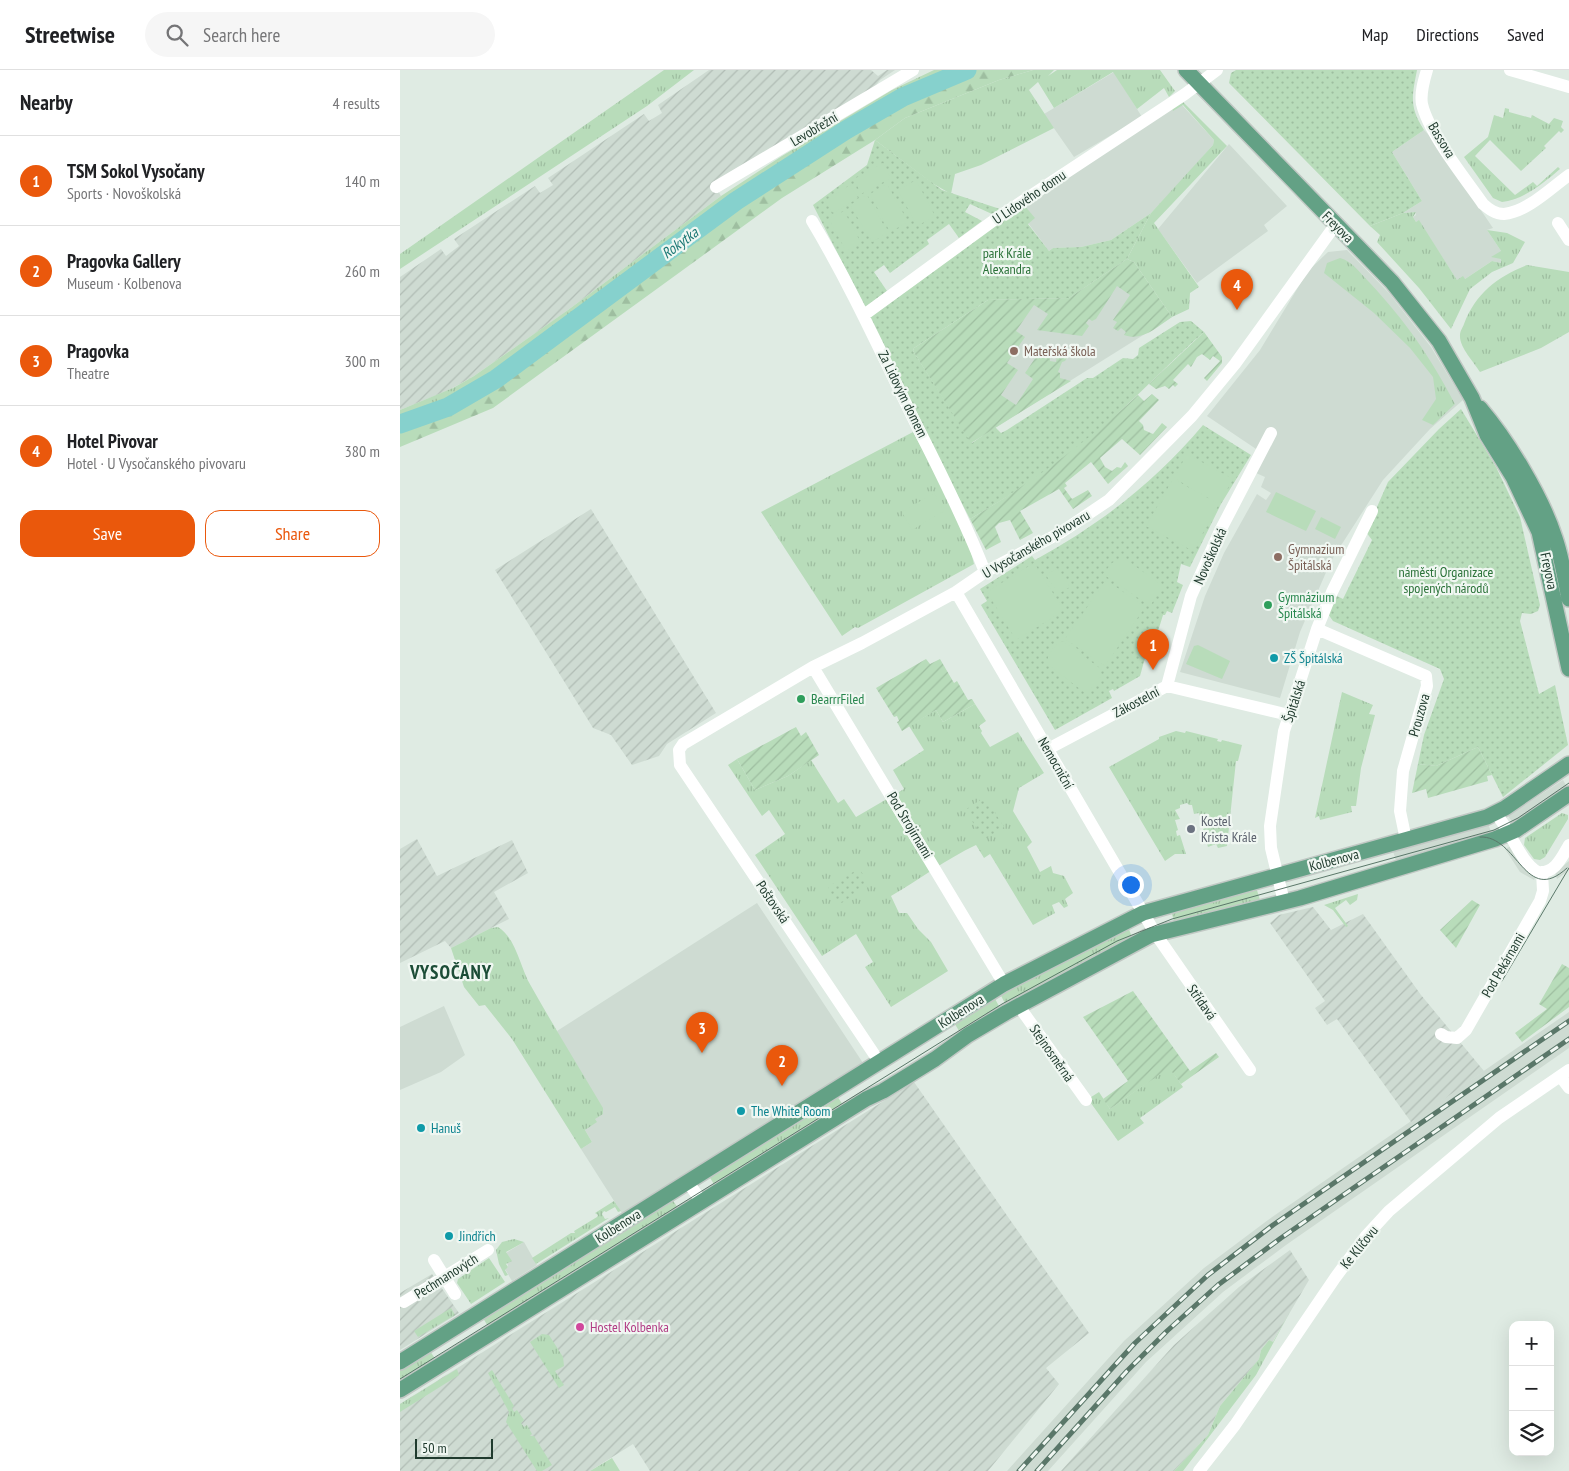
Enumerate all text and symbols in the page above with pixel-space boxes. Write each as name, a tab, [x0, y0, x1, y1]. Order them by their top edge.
search box	[145, 12, 495, 57]
text: Streetwise	[25, 19, 115, 50]
icon: search	[163, 21, 191, 49]
text: Search here	[203, 23, 280, 47]
text: Map	[1362, 23, 1388, 46]
text: Directions	[1416, 23, 1479, 46]
text: Saved	[1507, 23, 1544, 46]
text: Nearby	[20, 89, 73, 116]
text: 4 results	[333, 93, 380, 113]
street label: Levobřežní	[787, 108, 841, 150]
street label: Bassova	[1424, 119, 1460, 161]
text: TSM Sokol Vysočany	[67, 159, 205, 183]
street label: U Lidového domu	[989, 166, 1069, 228]
text: 1	[32, 171, 40, 191]
text: 140 m	[345, 171, 380, 191]
text: Sports · Novoškolská	[67, 183, 181, 203]
street label: Freyova	[1318, 207, 1358, 247]
water label: Rokytka	[658, 222, 702, 262]
park label: park Krále Alexandra	[983, 244, 1032, 278]
text: Pragovka Gallery	[67, 249, 181, 273]
text: 2	[32, 261, 40, 281]
text: 260 m	[345, 261, 380, 281]
pin: 4	[1221, 269, 1253, 310]
text: Museum · Kolbenova	[67, 273, 182, 293]
text: Pragovka	[67, 339, 129, 363]
place label: Mateřská škola	[1024, 342, 1096, 360]
marker: Mateřská škola	[1008, 345, 1020, 357]
street label: Za Lidovým domem	[874, 348, 932, 440]
text: 3	[32, 351, 40, 371]
text: 300 m	[345, 351, 380, 371]
text: Theatre	[67, 363, 110, 383]
text: Hotel Pivovar	[67, 429, 158, 453]
text: 4	[32, 441, 40, 461]
text: 380 m	[345, 441, 380, 461]
text: Hotel · U Vysočanského pivovaru	[67, 453, 246, 473]
street label: U Vysočanského pivovaru	[979, 506, 1093, 582]
button: Save	[20, 510, 195, 557]
button: Share	[205, 510, 380, 557]
street label: Novoškolská	[1190, 525, 1230, 587]
place label: Gymnazium Špitálská	[1288, 540, 1344, 574]
marker: Gymnazium Špitálská	[1272, 551, 1284, 563]
street label: Freyova	[1536, 551, 1562, 591]
park label: náměstí Organizace spojených národů	[1399, 563, 1494, 597]
place label: Gymnázium Špitálská	[1278, 588, 1334, 622]
marker: Gymnázium Špitálská	[1262, 599, 1274, 611]
pin: 1	[1137, 629, 1169, 670]
place label: ZŠ Špitálská	[1284, 649, 1343, 667]
marker: ZŠ Špitálská	[1268, 652, 1280, 664]
street label: Špitálská	[1279, 677, 1309, 725]
street label: Zákostelní	[1110, 682, 1162, 722]
place label: BearrrFiled	[811, 690, 864, 708]
street label: Prouzova	[1404, 692, 1434, 738]
marker: BearrrFiled	[795, 693, 807, 705]
street label: Nemocniční	[1034, 734, 1078, 792]
street label: Pod Strojírnami	[883, 788, 937, 862]
place label: Kostel Krista Krále	[1201, 812, 1257, 846]
marker: Kostel Krista Krále	[1185, 823, 1197, 835]
street label: Kolbenova	[1307, 845, 1361, 875]
your location	[1118, 872, 1144, 898]
street label: Poštovská	[752, 877, 794, 927]
street label: Pod Pekárnami	[1477, 930, 1529, 1000]
district label: VYSOČANY	[409, 960, 492, 984]
street label: Střídavá	[1183, 981, 1221, 1023]
street label: Kolbenova	[935, 990, 987, 1032]
pin: 3	[686, 1012, 718, 1053]
street label: Stejnosměrná	[1026, 1021, 1078, 1085]
pin: 2	[766, 1045, 798, 1086]
place label: The White Room	[751, 1102, 830, 1120]
marker: The White Room	[735, 1105, 747, 1117]
place label: Hanuš	[431, 1119, 461, 1137]
marker: Hanuš	[415, 1122, 427, 1134]
street label: Kolbenova	[592, 1205, 644, 1247]
street label: Ke Klíčovu	[1336, 1222, 1382, 1272]
place label: Jindřich	[458, 1227, 496, 1245]
marker: Jindřich	[443, 1230, 455, 1242]
street label: Pechmanových	[411, 1249, 481, 1303]
place label: Hostel Kolbenka	[590, 1318, 669, 1336]
marker: Hostel Kolbenka	[574, 1321, 586, 1333]
map controls	[1509, 1321, 1554, 1456]
button: +	[1509, 1321, 1554, 1366]
button: −	[1509, 1366, 1554, 1411]
button: layers	[1509, 1411, 1554, 1456]
scale bar	[415, 1436, 492, 1459]
text: 50 m	[422, 1439, 447, 1457]

